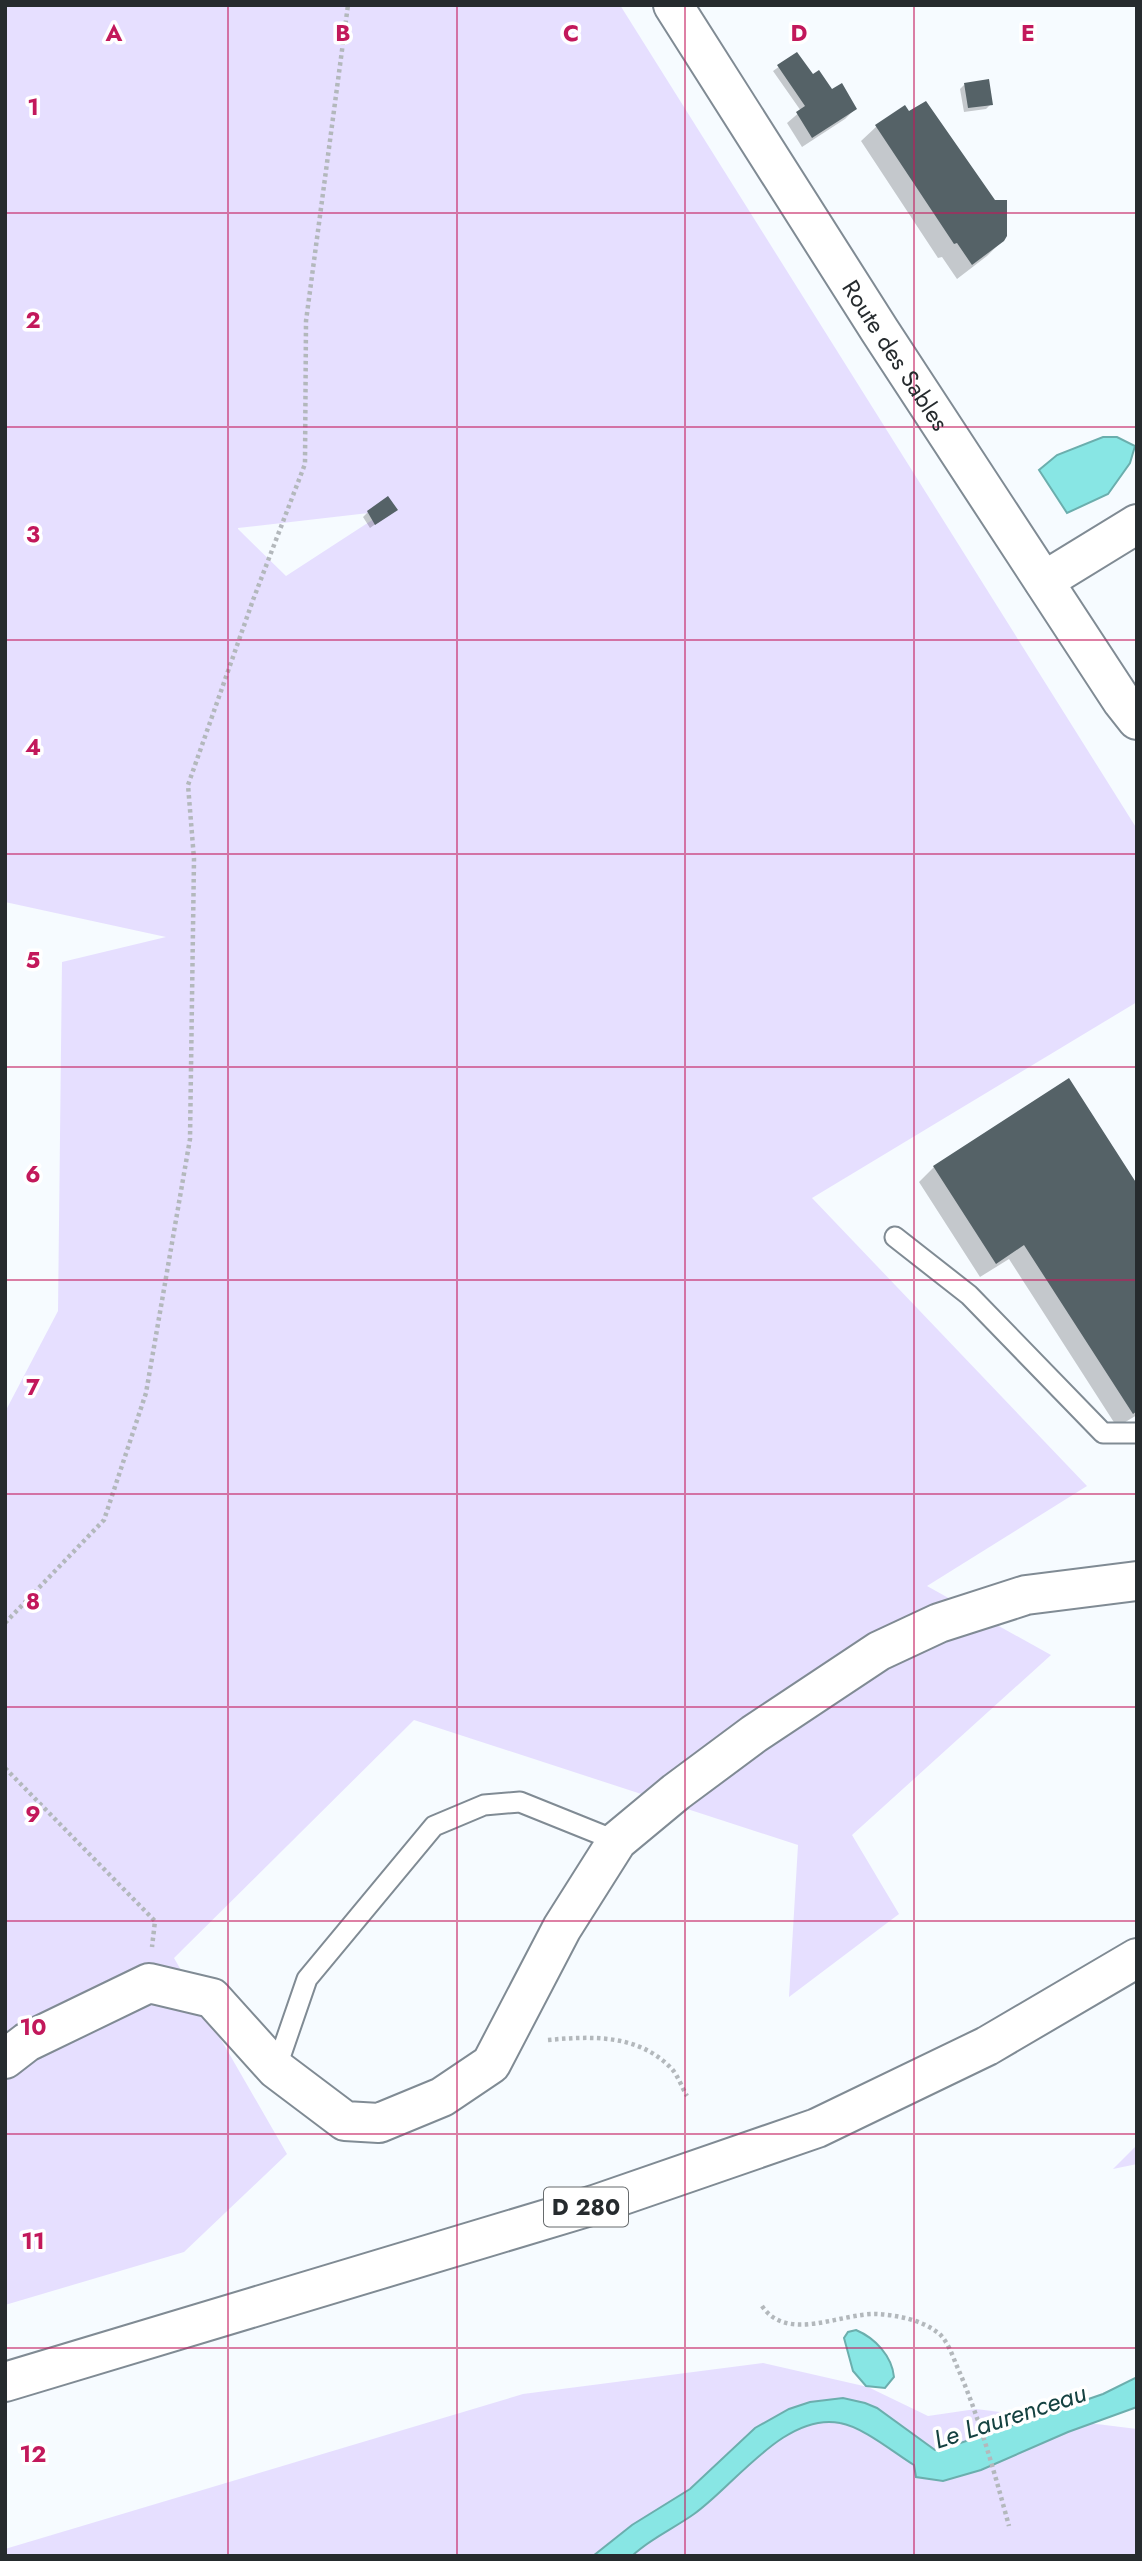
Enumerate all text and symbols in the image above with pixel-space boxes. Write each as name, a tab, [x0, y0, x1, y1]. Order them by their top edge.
text: A	[105, 16, 123, 50]
text: B	[335, 16, 351, 50]
text: C	[563, 16, 579, 50]
text: D	[791, 16, 808, 50]
text: E	[1021, 16, 1035, 50]
text: 1	[27, 90, 39, 124]
street label: Route des Sables	[834, 273, 958, 437]
text: 2	[25, 303, 41, 337]
text: 3	[26, 517, 40, 551]
text: 4	[25, 730, 41, 764]
text: 5	[26, 943, 40, 977]
text: 6	[25, 1157, 41, 1191]
text: 7	[26, 1370, 40, 1404]
text: 8	[26, 1584, 40, 1618]
text: 9	[25, 1797, 41, 1831]
text: 10	[20, 2010, 46, 2044]
road number: D 280	[544, 2188, 628, 2226]
text: 11	[21, 2224, 45, 2258]
water label: Le Laurenceau	[929, 2373, 1091, 2459]
text: 12	[20, 2437, 46, 2471]

